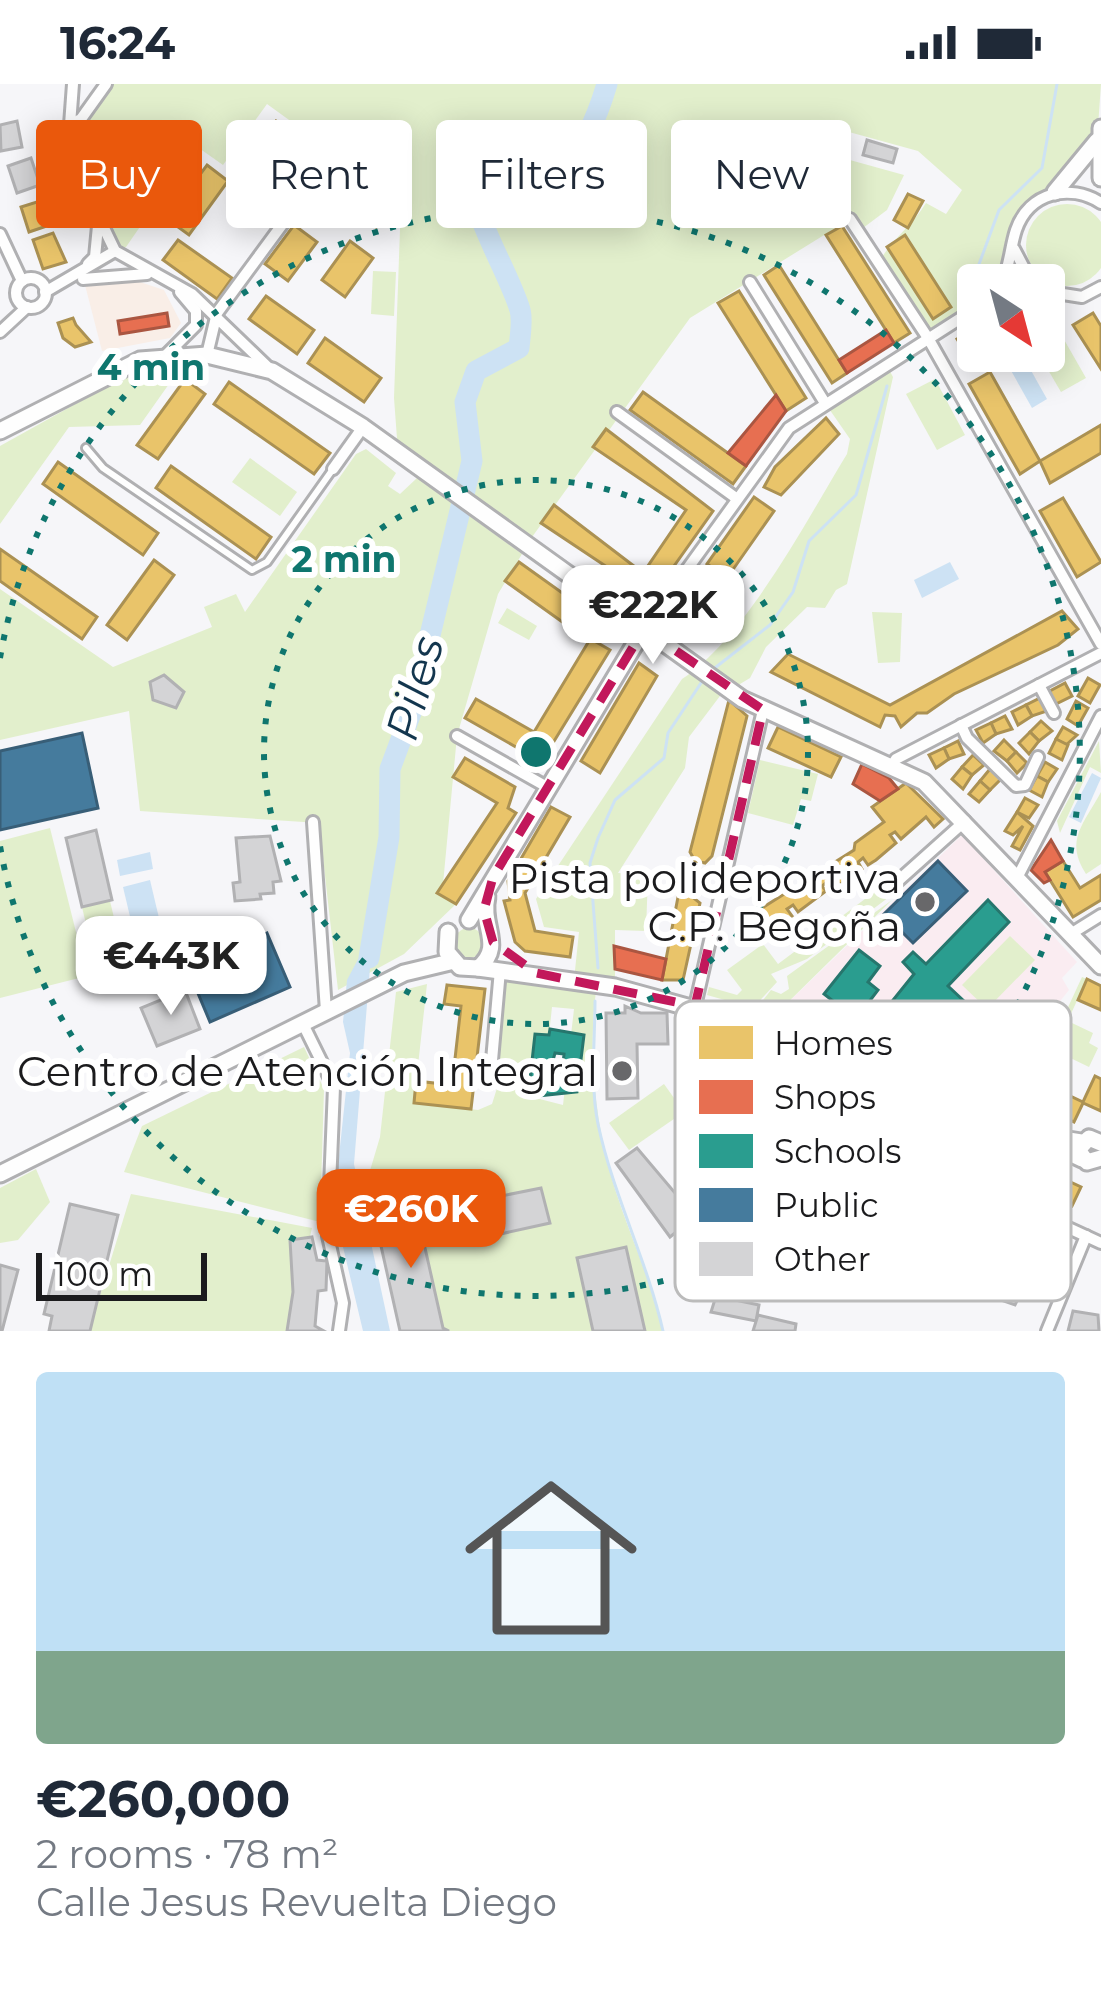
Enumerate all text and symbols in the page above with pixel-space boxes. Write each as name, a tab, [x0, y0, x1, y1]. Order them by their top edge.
text: 16:24	[60, 15, 175, 70]
chip: Buy	[36, 120, 202, 228]
chip: Rent	[226, 120, 412, 228]
chip: Filters	[436, 120, 647, 228]
chip: New	[671, 120, 851, 228]
north arrow	[957, 264, 1065, 372]
map controls	[957, 264, 1065, 372]
text: 4 min	[97, 345, 205, 389]
text: 2 min	[292, 537, 396, 581]
pin: €222K	[569, 565, 737, 667]
text: €222K	[588, 580, 718, 628]
water label: Piles	[373, 630, 455, 746]
centre of rings	[515, 731, 557, 773]
place label: Pista polideportiva C.P. Begoña	[508, 852, 901, 952]
marker: Pista polideportiva C.P. Begoña	[912, 889, 938, 915]
pin: €443K	[87, 916, 255, 1018]
text: €443K	[103, 931, 239, 979]
legend	[675, 1001, 1071, 1301]
text: Homes	[774, 1023, 893, 1063]
place label: Centro de Atención Integral	[17, 1045, 598, 1097]
marker: Centro de Atención Integral	[609, 1058, 635, 1084]
text: Shops	[774, 1077, 876, 1117]
text: Schools	[774, 1131, 901, 1171]
pin: €260K	[327, 1169, 495, 1271]
text: €260K	[344, 1184, 478, 1232]
text: Public	[774, 1185, 879, 1225]
text: Other	[774, 1239, 871, 1279]
scale bar	[36, 1247, 207, 1300]
text: 100 m	[54, 1254, 153, 1294]
icon: home	[443, 1450, 659, 1666]
text: €260,000	[36, 1768, 290, 1830]
text: 2 rooms · 78 m²	[36, 1830, 339, 1878]
text: Calle Jesus Revuelta Diego	[36, 1878, 557, 1926]

